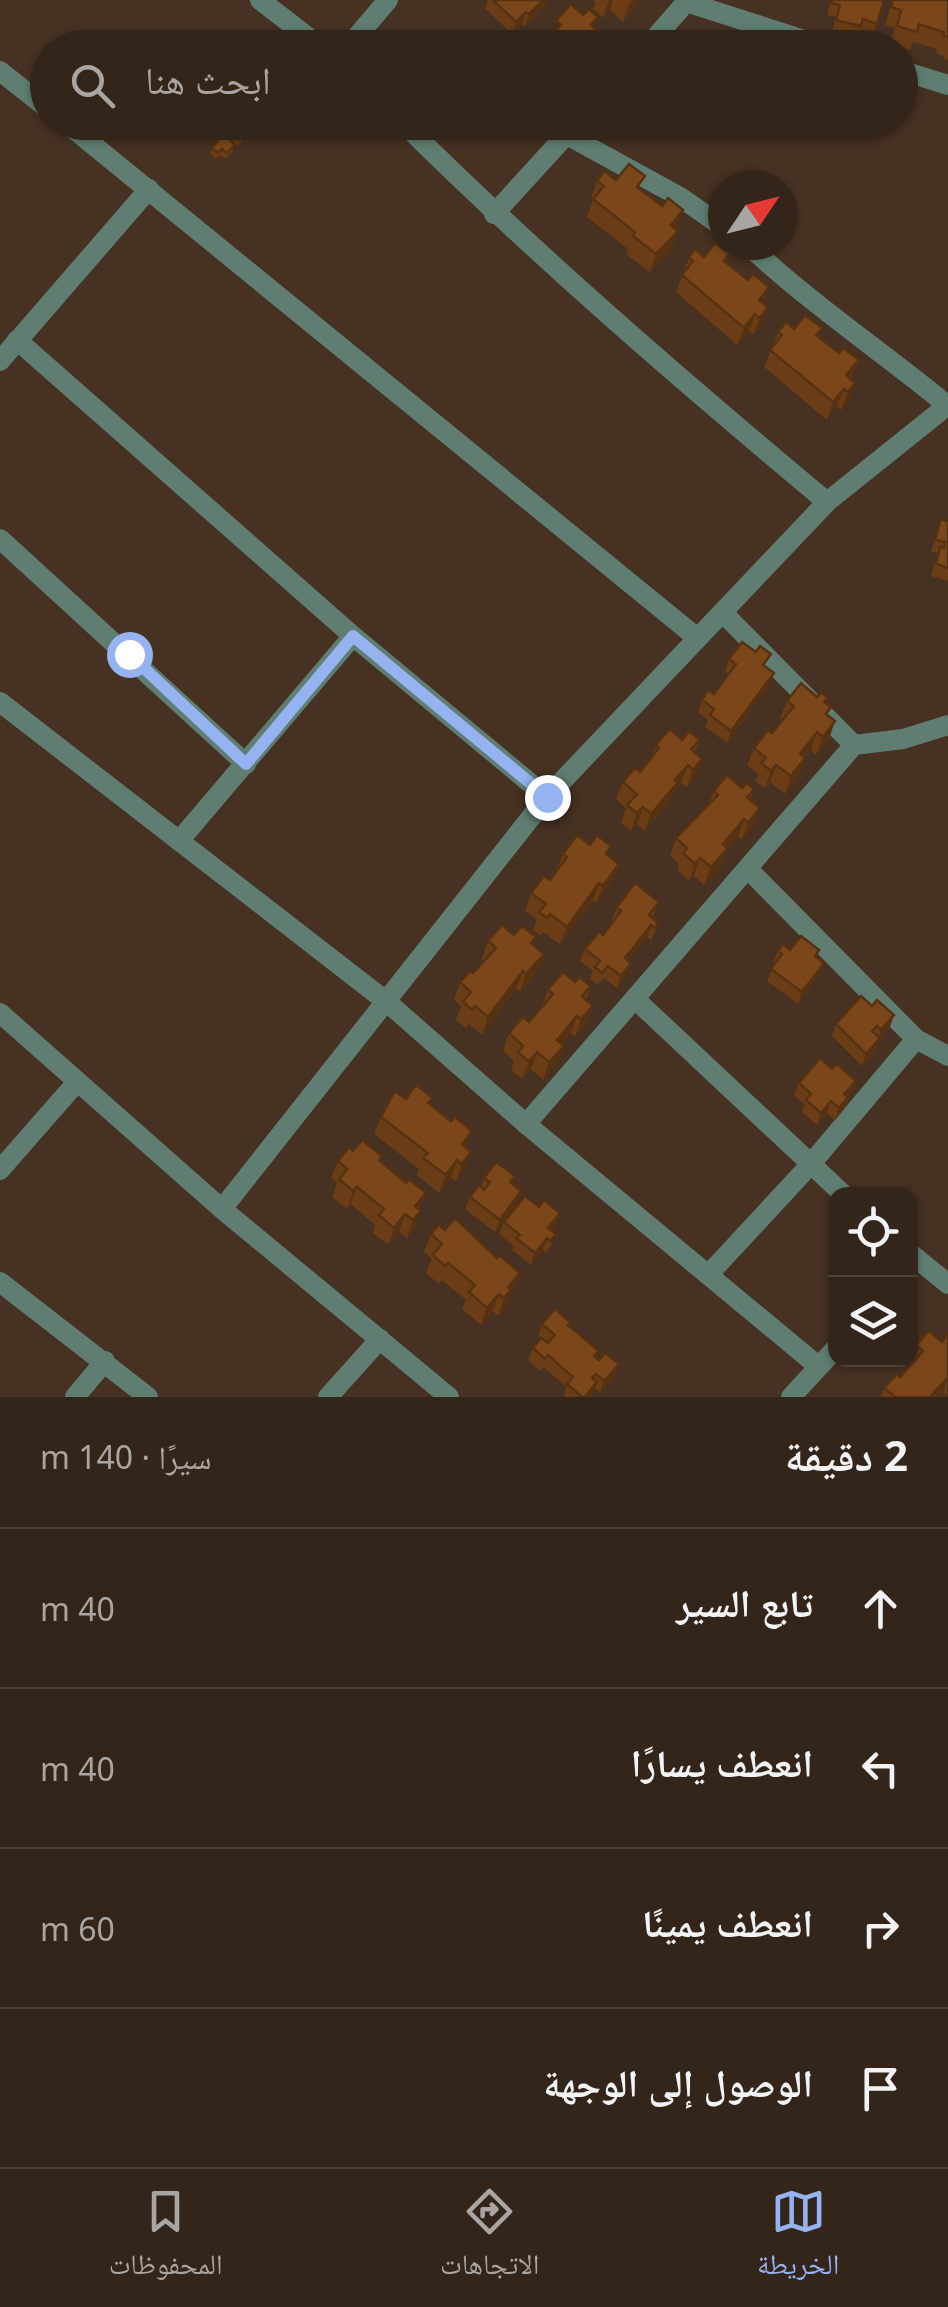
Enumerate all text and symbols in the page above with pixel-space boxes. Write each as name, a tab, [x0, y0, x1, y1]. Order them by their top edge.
search box	[30, 30, 918, 140]
text: ابحث هنا	[145, 53, 271, 105]
icon: search	[65, 58, 120, 113]
north arrow	[708, 170, 798, 260]
route start	[107, 632, 153, 678]
route end	[525, 775, 571, 821]
map controls	[828, 1187, 918, 1367]
button: locate	[828, 1187, 918, 1277]
button: layers	[828, 1277, 918, 1367]
text: 2 دقيقة	[785, 1426, 908, 1483]
text: سيرًا · 140 m	[40, 1435, 212, 1478]
text: تابع السير	[676, 1576, 813, 1628]
icon: ahead	[853, 1581, 908, 1636]
text: 40 m	[40, 1587, 115, 1630]
text: انعطف يسارًا	[631, 1736, 813, 1788]
icon: left	[853, 1741, 908, 1796]
text: 40 m	[40, 1747, 115, 1790]
text: انعطف يمينًا	[642, 1896, 813, 1948]
icon: right	[853, 1901, 908, 1956]
text: 60 m	[40, 1907, 115, 1950]
text: الوصول إلى الوجهة	[543, 2056, 813, 2108]
icon: arrive	[853, 2061, 908, 2116]
tab: المحفوظات	[109, 2184, 223, 2292]
tab: الاتجاهات	[440, 2184, 539, 2292]
tab: الخريطة	[757, 2184, 839, 2292]

